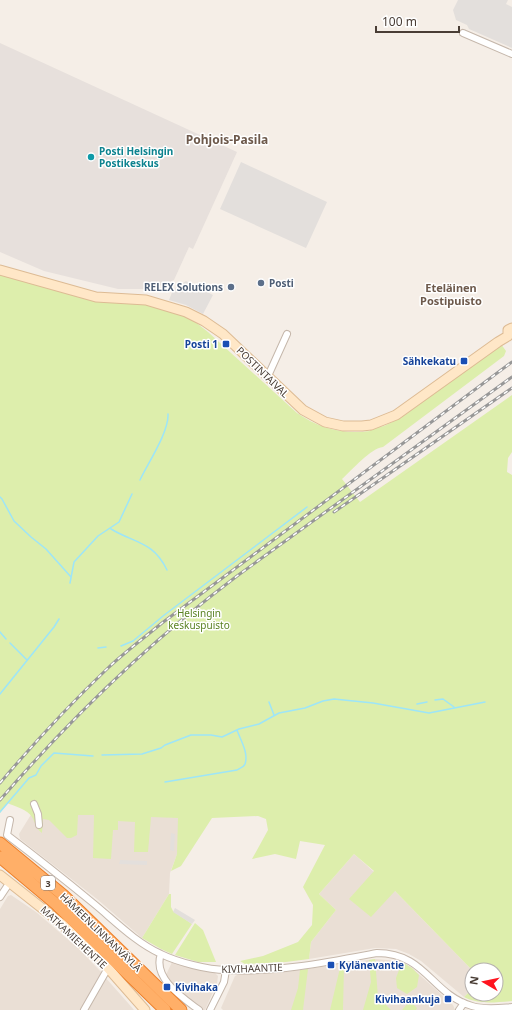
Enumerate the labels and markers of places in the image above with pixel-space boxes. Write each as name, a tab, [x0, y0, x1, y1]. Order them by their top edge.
place label: Posti Helsingin Postikeskus	[99, 144, 173, 170]
marker: Posti Helsingin Postikeskus	[86, 152, 96, 162]
place label: Posti	[269, 276, 294, 290]
marker: Posti	[256, 278, 266, 288]
place label: RELEX Solutions	[144, 280, 223, 294]
marker: RELEX Solutions	[226, 282, 236, 292]
place label: Posti 1	[185, 337, 218, 351]
marker: Posti 1	[221, 339, 231, 349]
place label: Sähkekatu	[403, 354, 456, 368]
marker: Sähkekatu	[459, 356, 469, 366]
place label: Kylänevantie	[339, 958, 404, 972]
marker: Kylänevantie	[326, 960, 336, 970]
place label: Kivihaka	[175, 980, 218, 994]
marker: Kivihaka	[162, 982, 172, 992]
place label: Kivihaankuja	[375, 992, 440, 1006]
marker: Kivihaankuja	[443, 994, 453, 1004]

